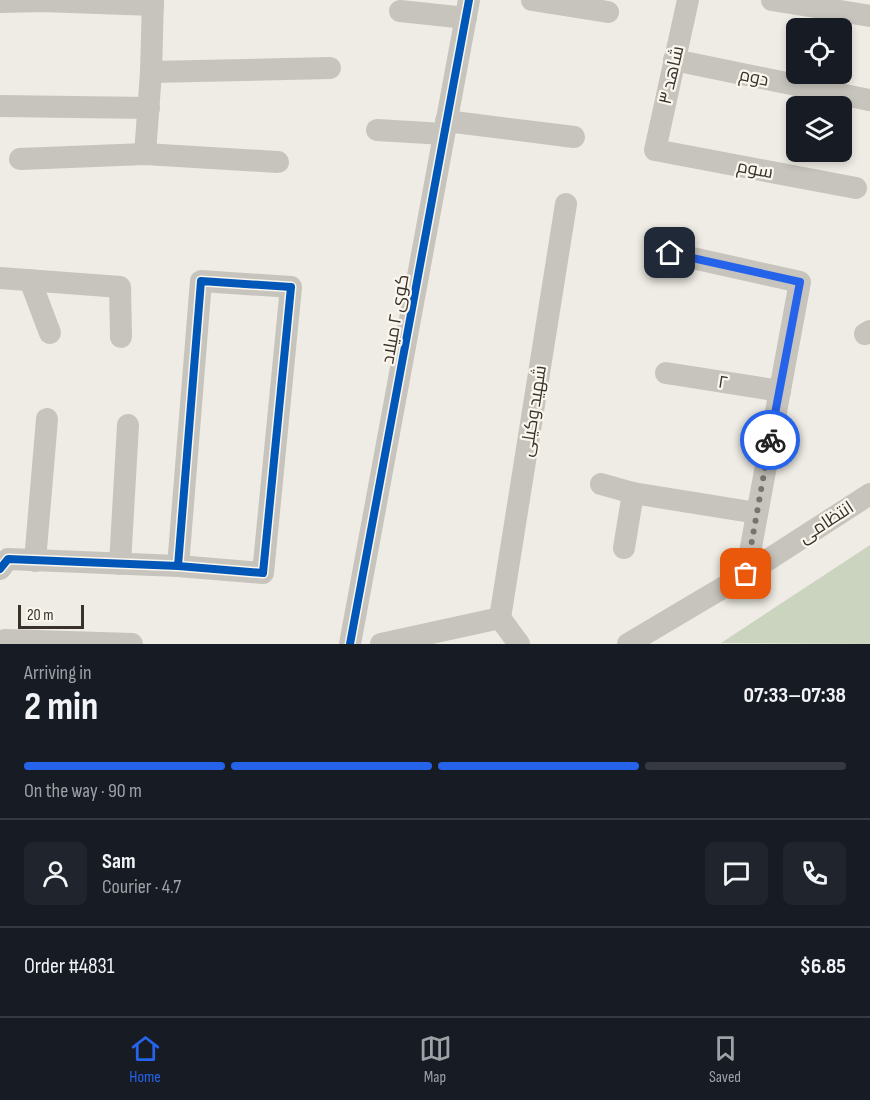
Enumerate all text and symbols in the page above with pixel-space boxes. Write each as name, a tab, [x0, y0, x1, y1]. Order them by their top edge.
map controls	[786, 18, 852, 162]
button: locate	[786, 18, 852, 84]
street label: شاهد ۳	[655, 44, 688, 106]
street label: دوم	[737, 64, 771, 92]
button: layers	[786, 96, 852, 162]
street label: سوم	[735, 156, 775, 184]
pin	[644, 227, 695, 278]
icon: home	[653, 236, 686, 269]
street label: کوی ۲ میلاد	[377, 273, 414, 366]
street label: شهید وکیلی	[516, 364, 551, 458]
street label: ۲	[717, 371, 729, 394]
courier	[740, 410, 800, 470]
icon: bike	[754, 424, 787, 457]
street label: انتظامی	[795, 497, 858, 548]
pin	[720, 548, 771, 599]
icon: bag	[729, 557, 762, 590]
scale bar	[18, 602, 84, 630]
text: 20 m	[27, 606, 54, 625]
text: Arriving in	[24, 661, 92, 685]
text: 07:33–07:38	[744, 682, 846, 709]
text: 2 min	[24, 684, 98, 731]
text: On the way · 90 m	[24, 779, 142, 803]
button: person	[24, 842, 87, 905]
button: chat	[705, 842, 768, 905]
button: phone	[783, 842, 846, 905]
text: Sam	[102, 848, 136, 875]
text: Courier · 4.7	[102, 875, 181, 899]
text: Order #4831	[24, 953, 114, 980]
text: $6.85	[800, 953, 846, 980]
tab: Home	[129, 1032, 162, 1087]
tab: Map	[419, 1032, 452, 1087]
tab: Saved	[709, 1032, 742, 1087]

